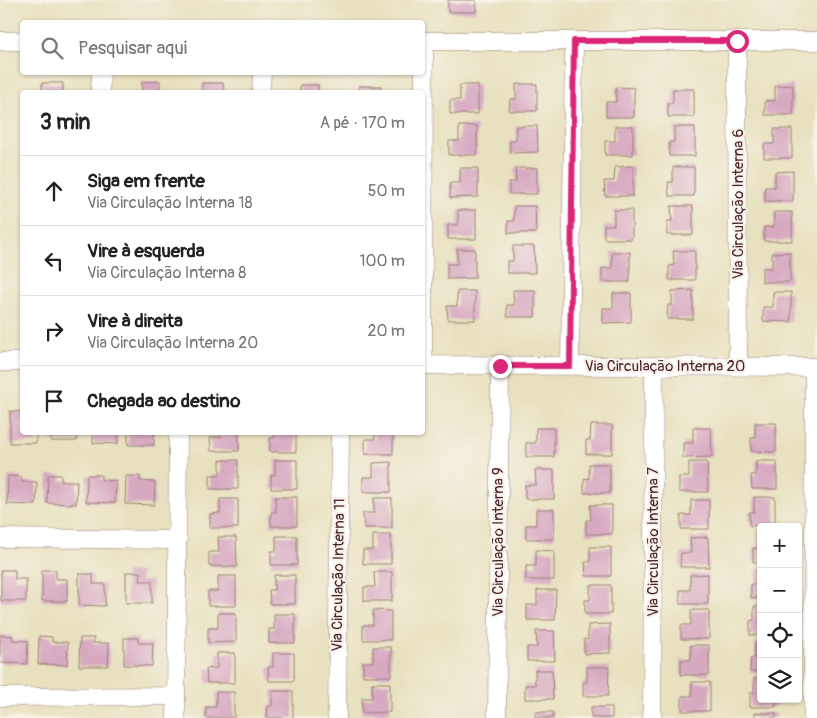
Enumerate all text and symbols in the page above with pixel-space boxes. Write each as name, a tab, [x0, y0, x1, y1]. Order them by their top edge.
search box	[20, 20, 425, 75]
route start	[726, 30, 749, 53]
icon: search	[38, 34, 66, 62]
text: Pesquisar aqui	[78, 36, 187, 60]
text: 3 min	[40, 109, 90, 136]
text: A pé · 170 m	[320, 113, 405, 133]
street label: Via Circulação Interna 6	[729, 129, 748, 279]
text: Siga em frente	[87, 169, 205, 193]
icon: ahead	[40, 177, 68, 205]
text: 50 m	[368, 181, 405, 201]
text: Via Circulação Interna 18	[87, 193, 253, 213]
text: Vire à esquerda	[87, 239, 205, 263]
icon: left	[40, 247, 68, 275]
text: 100 m	[359, 251, 405, 271]
text: Via Circulação Interna 8	[87, 263, 246, 283]
text: Vire à direita	[87, 309, 183, 333]
icon: right	[40, 317, 68, 345]
text: 20 m	[367, 321, 405, 341]
text: Via Circulação Interna 20	[87, 333, 258, 353]
route end	[489, 355, 512, 378]
street label: Via Circulação Interna 20	[585, 357, 745, 376]
icon: arrive	[40, 387, 68, 415]
text: Chegada ao destino	[87, 389, 240, 413]
street label: Via Circulação Interna 9	[489, 467, 508, 617]
street label: Via Circulação Interna 7	[644, 467, 663, 617]
street label: Via Circulação Interna 11	[328, 498, 349, 652]
map controls	[757, 523, 802, 703]
button: +	[757, 523, 802, 568]
button: −	[757, 568, 802, 613]
button: locate	[757, 613, 802, 658]
button: layers	[757, 658, 802, 703]

